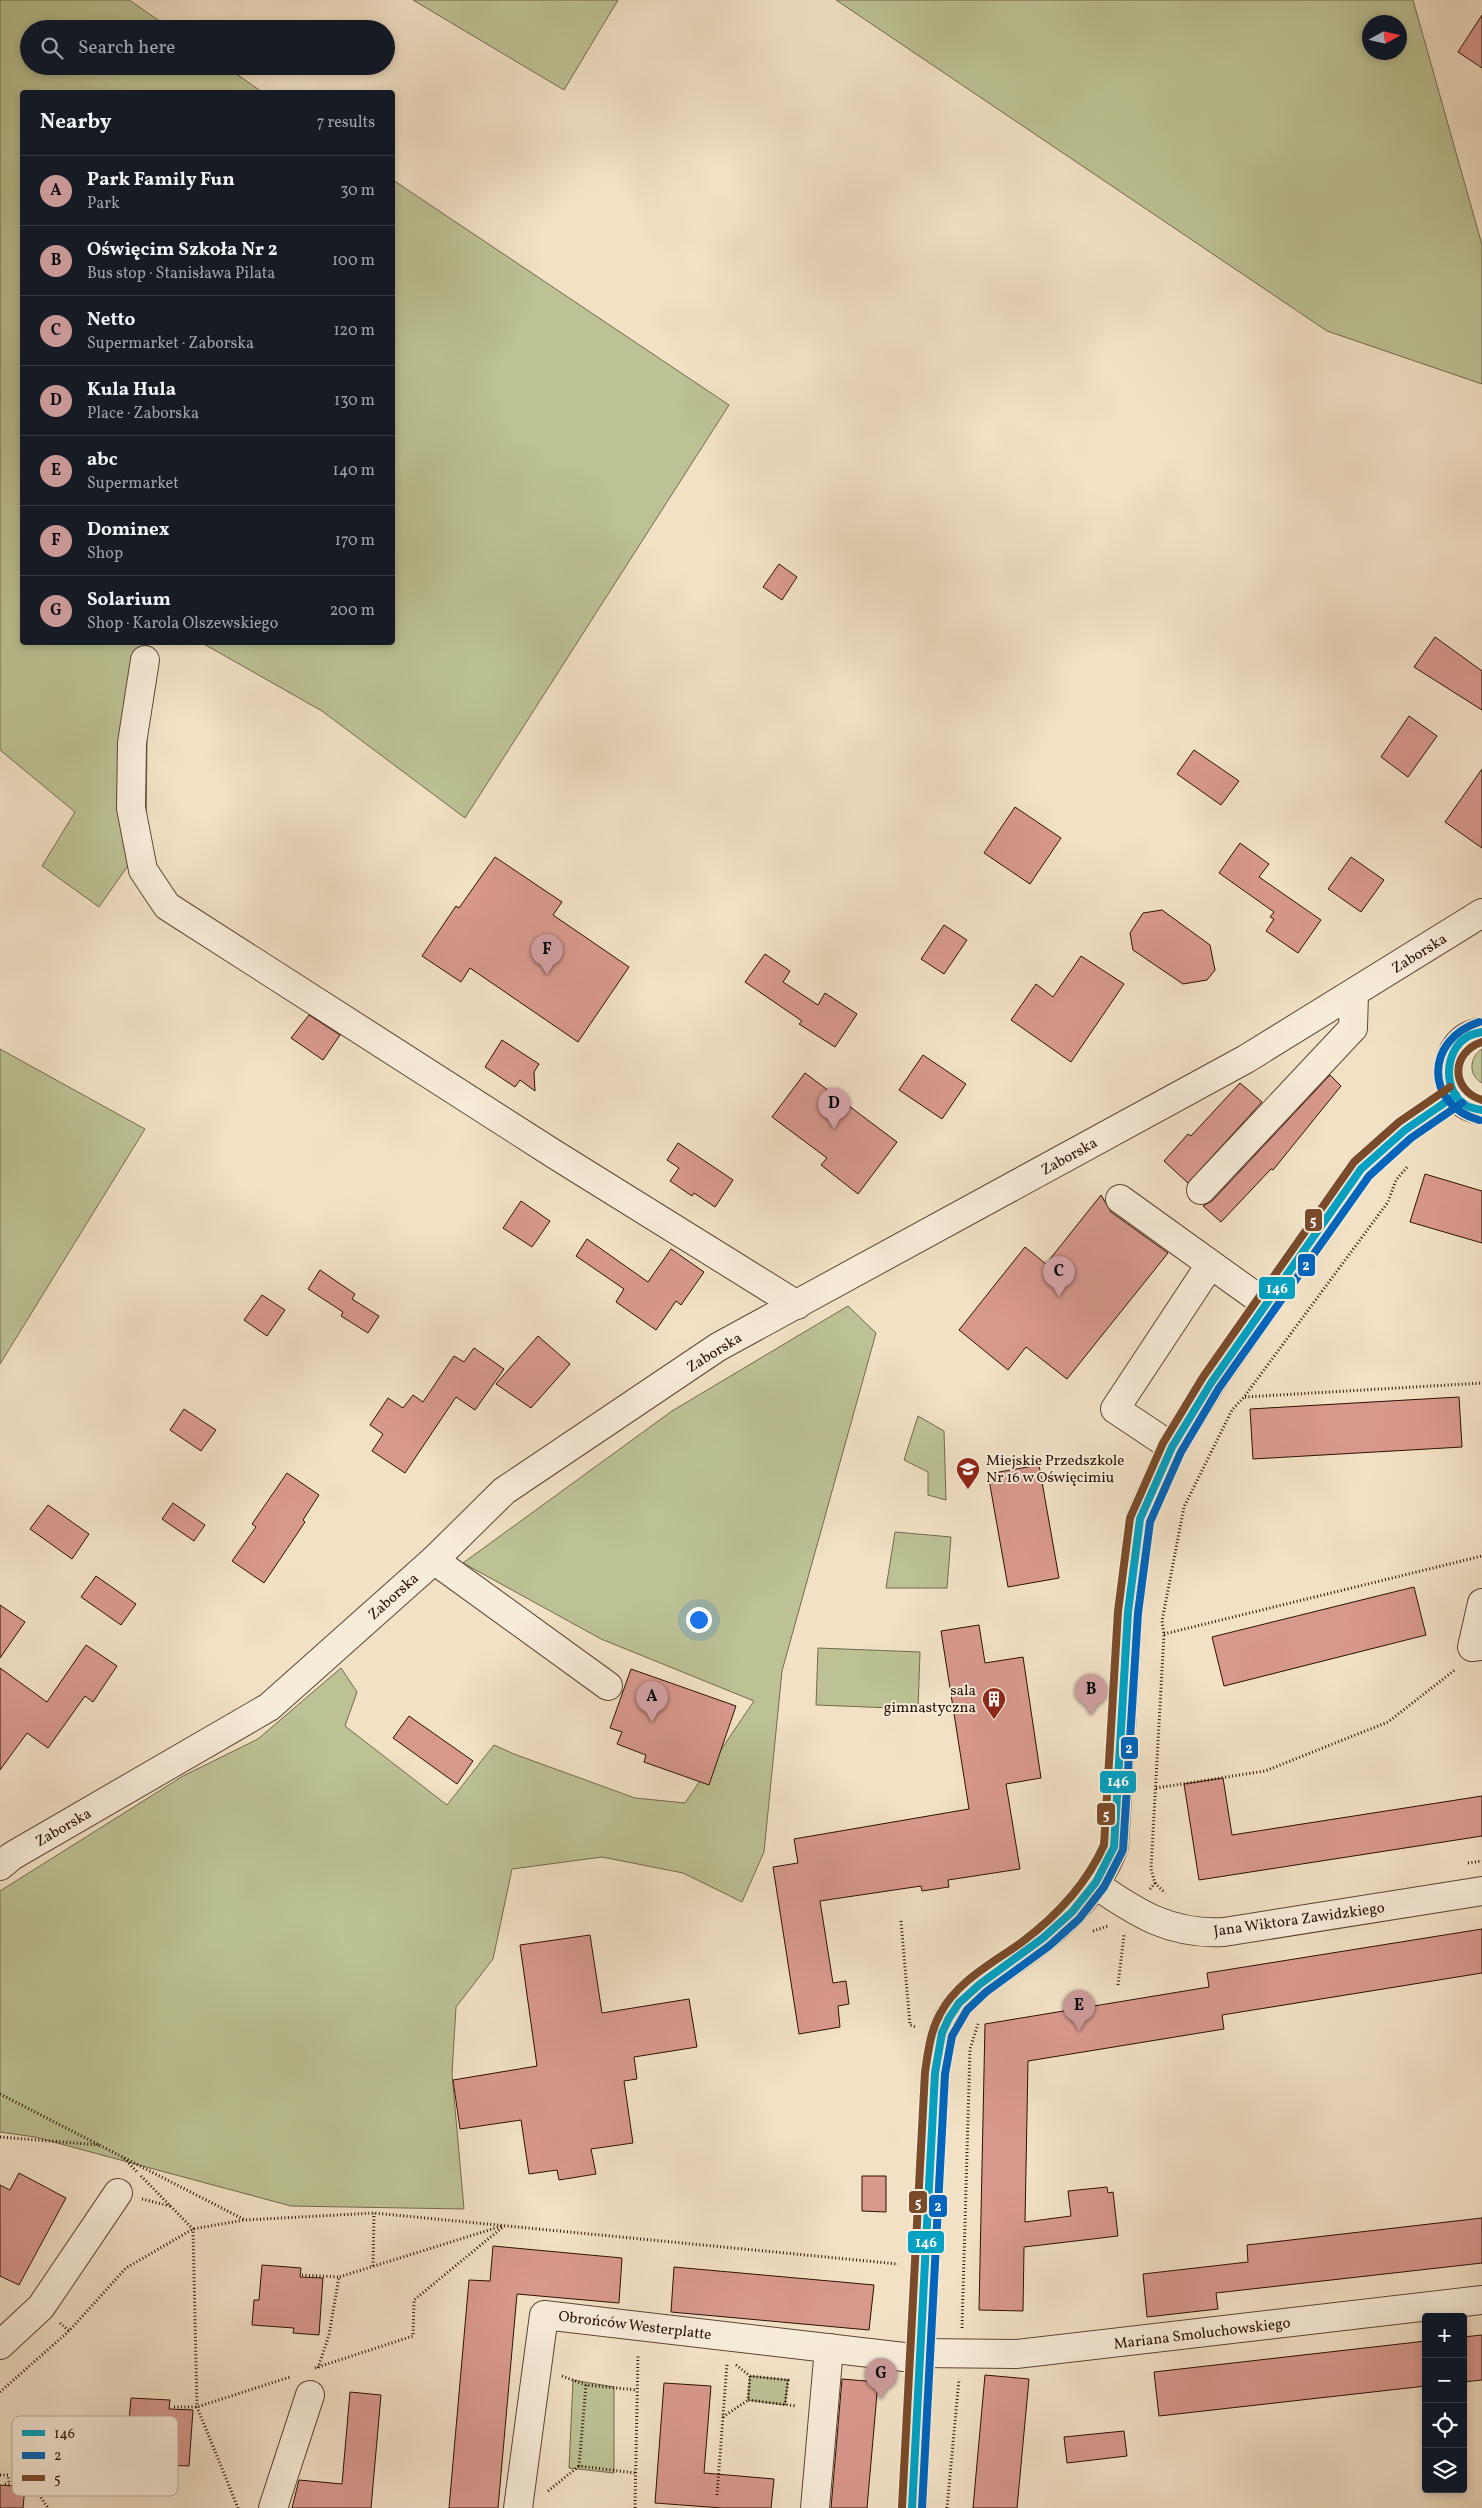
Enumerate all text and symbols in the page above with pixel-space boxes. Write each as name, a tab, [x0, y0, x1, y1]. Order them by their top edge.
north arrow	[1362, 15, 1407, 60]
search box	[20, 20, 395, 75]
icon: search	[38, 34, 66, 62]
text: Search here	[78, 35, 175, 61]
text: Nearby	[40, 108, 111, 137]
text: 7 results	[317, 112, 375, 134]
text: Park Family Fun	[87, 167, 235, 193]
text: A	[50, 180, 62, 202]
text: 30 m	[340, 180, 375, 202]
text: Park	[87, 193, 120, 215]
text: Oświęcim Szkoła Nr 2	[87, 237, 278, 263]
text: B	[51, 250, 61, 272]
text: 100 m	[332, 250, 375, 272]
text: Bus stop · Stanisława Pilata	[87, 263, 275, 285]
text: Netto	[87, 307, 135, 333]
text: C	[51, 320, 61, 342]
text: 120 m	[333, 320, 375, 342]
text: Supermarket · Zaborska	[87, 333, 254, 355]
text: Kula Hula	[87, 377, 176, 403]
text: D	[50, 390, 62, 412]
text: 130 m	[334, 390, 375, 412]
text: Place · Zaborska	[87, 403, 199, 425]
text: abc	[87, 447, 118, 473]
text: E	[51, 460, 61, 482]
text: 140 m	[333, 460, 375, 482]
text: Supermarket	[87, 473, 179, 495]
text: Dominex	[87, 517, 170, 543]
text: F	[51, 530, 61, 552]
text: 170 m	[335, 530, 375, 552]
text: Shop	[87, 543, 123, 565]
text: Solarium	[87, 587, 171, 613]
text: G	[50, 600, 62, 622]
text: 200 m	[330, 600, 375, 622]
text: Shop · Karola Olszewskiego	[87, 613, 278, 635]
street label: Zaborska	[1388, 929, 1451, 979]
pin: F	[531, 934, 563, 975]
pin: D	[818, 1088, 850, 1129]
street label: Zaborska	[1038, 1133, 1102, 1181]
line badge: 5	[1304, 1208, 1323, 1232]
text: 5	[1310, 1212, 1317, 1231]
line badge: 2	[1297, 1253, 1316, 1277]
pin: C	[1043, 1256, 1075, 1297]
text: 2	[1302, 1257, 1310, 1276]
line badge: 146	[1258, 1276, 1296, 1300]
text: 146	[1266, 1280, 1288, 1299]
street label: Zaborska	[683, 1328, 746, 1378]
place label: Miejskie Przedszkole Nr 16 w Oświęcimiu	[986, 1451, 1124, 1489]
school or university icon: Miejskie Przedszkole Nr 16 w Oświęcimiu	[955, 1456, 981, 1490]
street label: Zaborska	[364, 1569, 424, 1625]
your location	[686, 1607, 712, 1633]
pin: B	[1075, 1674, 1107, 1715]
pin: A	[636, 1681, 668, 1722]
place label: sala gimnastyczna	[884, 1681, 976, 1719]
building icon: sala gimnastyczna	[981, 1686, 1007, 1720]
line badge: 2	[1120, 1736, 1139, 1760]
text: 2	[1125, 1740, 1133, 1759]
line badge: 146	[1099, 1770, 1137, 1794]
text: 146	[1107, 1773, 1129, 1792]
line badge: 5	[1096, 1802, 1116, 1826]
street label: Zaborska	[32, 1804, 96, 1853]
text: 5	[1103, 1806, 1110, 1825]
street label: Jana Wiktora Zawidzkiego	[1212, 1898, 1386, 1943]
pin: E	[1063, 1990, 1095, 2031]
line badge: 5	[908, 2190, 928, 2214]
text: 5	[915, 2194, 922, 2213]
line badge: 2	[928, 2194, 948, 2218]
text: 2	[934, 2198, 942, 2217]
line badge: 146	[907, 2230, 945, 2254]
text: 146	[915, 2234, 937, 2253]
street label: Obrońców Westerplatte	[557, 2307, 713, 2346]
street label: Mariana Smoluchowskiego	[1113, 2313, 1292, 2356]
map controls	[1422, 2313, 1467, 2493]
button: +	[1422, 2313, 1467, 2358]
pin: G	[865, 2358, 897, 2399]
button: −	[1422, 2358, 1467, 2403]
button: locate	[1422, 2403, 1467, 2448]
legend	[12, 2416, 178, 2496]
text: 146	[54, 2425, 75, 2444]
text: 2	[54, 2447, 62, 2466]
button: layers	[1422, 2448, 1467, 2493]
text: 5	[54, 2470, 61, 2489]

